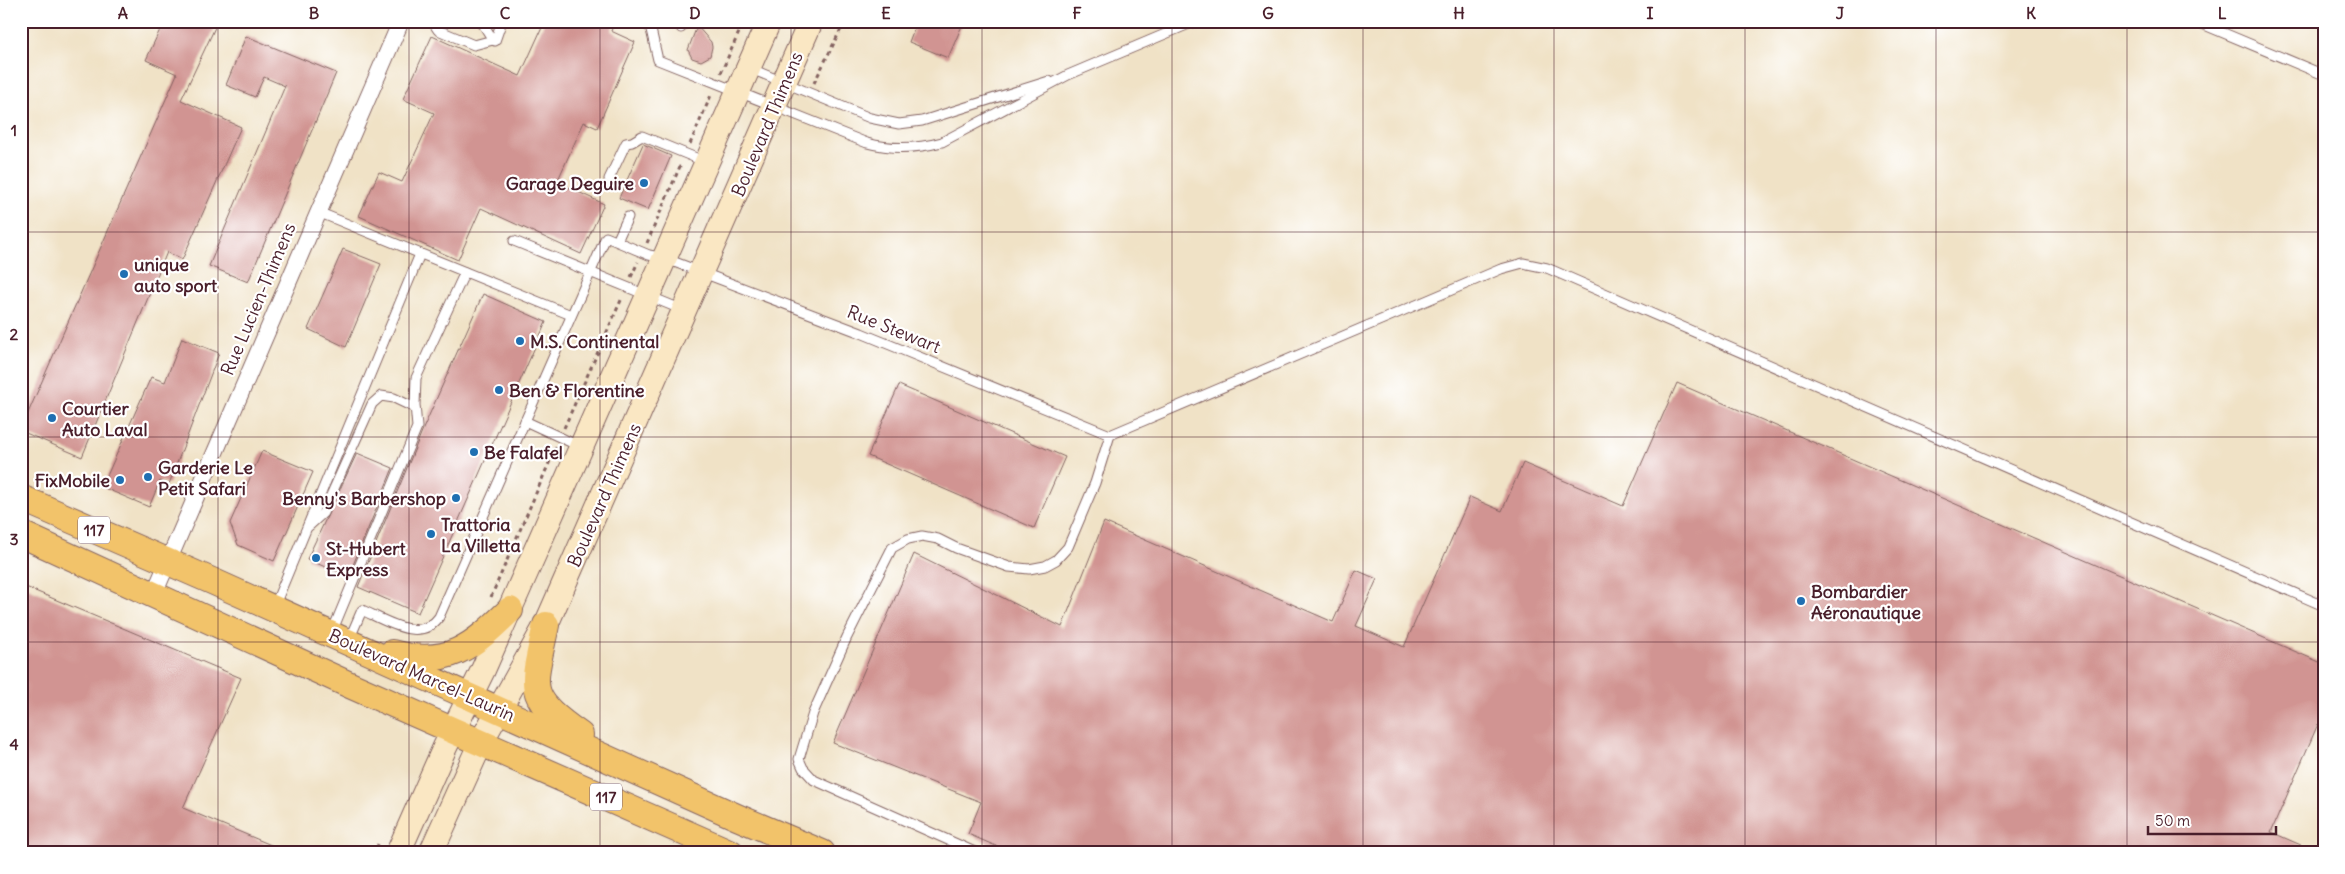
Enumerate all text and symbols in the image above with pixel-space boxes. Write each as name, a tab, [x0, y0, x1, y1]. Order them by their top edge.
text: A	[118, 3, 128, 23]
text: B	[309, 3, 320, 23]
text: C	[500, 3, 511, 23]
text: D	[689, 3, 701, 23]
text: E	[881, 3, 891, 23]
text: F	[1072, 3, 1082, 23]
text: G	[1262, 3, 1274, 23]
text: H	[1453, 3, 1465, 23]
text: I	[1647, 3, 1654, 23]
text: J	[1836, 3, 1845, 23]
text: K	[2026, 3, 2036, 23]
text: L	[2218, 3, 2227, 23]
street label: Boulevard Thimens	[726, 48, 808, 200]
text: 1	[11, 120, 17, 140]
place label: Garage Deguire	[506, 172, 634, 195]
marker: Garage Deguire	[638, 177, 650, 189]
street label: Rue Lucien-Thimens	[215, 219, 301, 379]
place label: unique auto sport	[134, 253, 218, 297]
marker: unique auto sport	[118, 268, 130, 280]
street label: Rue Stewart	[844, 300, 944, 358]
text: 2	[10, 324, 19, 344]
place label: M.S. Continental	[530, 330, 659, 353]
marker: M.S. Continental	[514, 335, 526, 347]
place label: Ben & Florentine	[509, 379, 645, 402]
marker: Ben & Florentine	[493, 384, 505, 396]
place label: Courtier Auto Laval	[62, 397, 147, 441]
marker: Courtier Auto Laval	[46, 412, 58, 424]
street label: Boulevard Thimens	[562, 420, 646, 570]
place label: Be Falafel	[484, 441, 563, 464]
marker: Be Falafel	[468, 446, 480, 458]
place label: Garderie Le Petit Safari	[158, 456, 253, 500]
place label: FixMobile	[35, 469, 110, 492]
marker: Garderie Le Petit Safari	[142, 471, 154, 483]
marker: FixMobile	[114, 474, 126, 486]
place label: Benny's Barbershop	[282, 487, 446, 510]
marker: Benny's Barbershop	[450, 492, 462, 504]
place label: Trattoria La Villetta	[441, 513, 521, 557]
road number: 117	[78, 516, 110, 544]
marker: Trattoria La Villetta	[425, 528, 437, 540]
text: 3	[9, 529, 19, 549]
place label: St-Hubert Express	[326, 537, 407, 581]
marker: St-Hubert Express	[310, 552, 322, 564]
place label: Bombardier Aéronautique	[1811, 580, 1921, 624]
marker: Bombardier Aéronautique	[1795, 595, 1807, 607]
street label: Boulevard Marcel-Laurin	[325, 624, 519, 726]
text: 4	[9, 734, 19, 754]
road number: 117	[590, 784, 622, 810]
scale bar	[2148, 804, 2275, 836]
text: 50 m	[2155, 811, 2190, 830]

